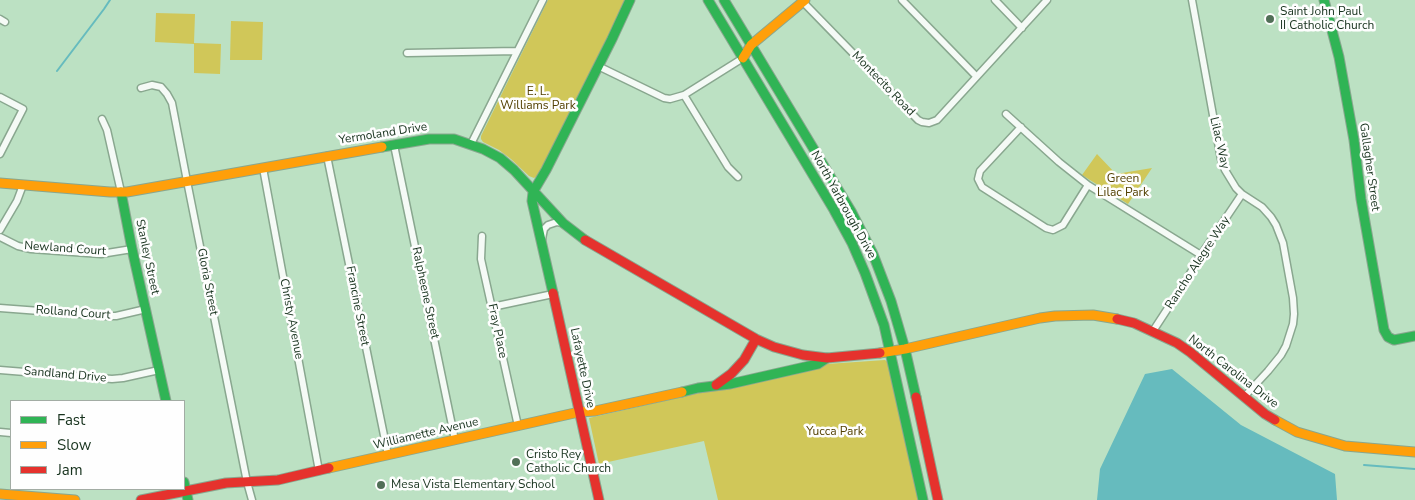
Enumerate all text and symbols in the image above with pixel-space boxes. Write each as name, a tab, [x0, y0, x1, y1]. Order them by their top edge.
place label: Saint John Paul II Catholic Church	[1280, 5, 1374, 33]
marker: Saint John Paul II Catholic Church	[1264, 13, 1276, 25]
street label: Montecito Road	[848, 49, 918, 119]
park label: E. L. Williams Park	[500, 85, 576, 113]
street label: Lilac Way	[1206, 116, 1232, 170]
street label: Yermoland Drive	[338, 120, 428, 148]
street label: Gallagher Street	[1356, 122, 1382, 212]
street label: North Yarbrough Drive	[807, 149, 879, 261]
park label: Green Lilac Park	[1097, 172, 1149, 200]
street label: Rancho Alegre Way	[1163, 214, 1233, 312]
street label: Stanley Street	[132, 218, 162, 296]
street label: Newland Court	[24, 239, 106, 259]
street label: Ralpheene Street	[408, 246, 442, 340]
street label: Gloria Street	[193, 247, 221, 317]
street label: Francine Street	[342, 265, 372, 347]
street label: Christy Avenue	[276, 277, 306, 361]
street label: Fray Place	[484, 302, 510, 360]
street label: Rolland Court	[35, 303, 111, 323]
street label: Lafayette Drive	[566, 327, 598, 409]
street label: North Carolina Drive	[1185, 332, 1281, 412]
street label: Sandland Drive	[23, 364, 107, 386]
legend	[10, 400, 185, 490]
text: Fast	[57, 410, 85, 430]
street label: Williamette Avenue	[372, 415, 480, 453]
park label: Yucca Park	[806, 425, 864, 439]
text: Slow	[57, 435, 91, 455]
place label: Cristo Rey Catholic Church	[526, 448, 611, 476]
marker: Cristo Rey Catholic Church	[510, 456, 522, 468]
text: Jam	[57, 460, 83, 480]
place label: Mesa Vista Elementary School	[391, 478, 555, 492]
marker: Mesa Vista Elementary School	[375, 479, 387, 491]

